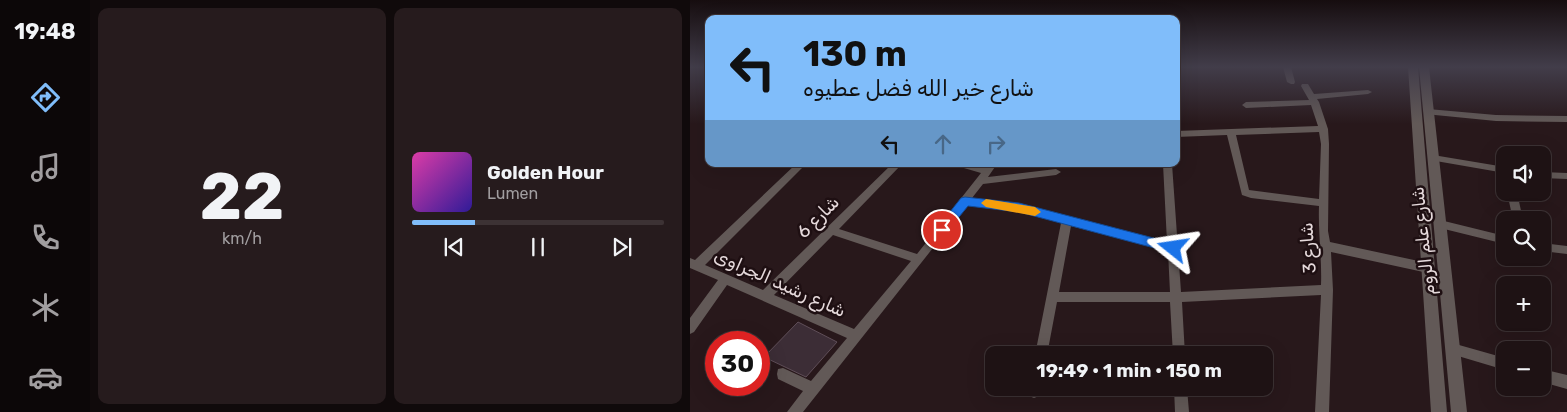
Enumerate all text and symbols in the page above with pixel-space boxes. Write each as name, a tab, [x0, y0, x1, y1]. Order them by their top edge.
text: 19:48	[14, 18, 76, 45]
text: 130 m	[803, 33, 907, 75]
icon: left	[720, 35, 785, 100]
text: شارع خير الله فضل عطيوه	[803, 75, 1034, 102]
icon: directions	[28, 80, 63, 115]
icon: left	[876, 130, 904, 158]
icon: ahead	[929, 130, 957, 158]
icon: right	[982, 130, 1010, 158]
map controls	[1496, 146, 1551, 396]
button: sound	[1496, 146, 1551, 201]
icon: music	[28, 150, 63, 185]
text: 22	[200, 158, 284, 235]
text: Golden Hour	[487, 161, 604, 184]
text: Lumen	[487, 184, 538, 203]
street label: شارع علم الروم	[1406, 186, 1441, 296]
street label: شارع 6	[792, 191, 845, 244]
pin	[921, 209, 963, 251]
button: search	[1496, 211, 1551, 266]
icon: arrive	[928, 216, 956, 244]
icon: phone	[28, 220, 63, 255]
position arrow	[1146, 221, 1198, 273]
street label: شارع 3	[1295, 222, 1322, 274]
text: km/h	[222, 229, 262, 248]
icon: previous	[440, 233, 468, 261]
icon: pause	[524, 233, 552, 261]
icon: next	[608, 233, 636, 261]
street label: شارع رشيد الجراوى	[710, 244, 849, 323]
button: +	[1496, 276, 1551, 331]
icon: climate	[28, 290, 63, 325]
speed limit sign: 30	[705, 331, 770, 396]
button: −	[1496, 341, 1551, 396]
text: 19:49 · 1 min · 150 m	[1036, 359, 1222, 382]
icon: car	[28, 360, 63, 395]

